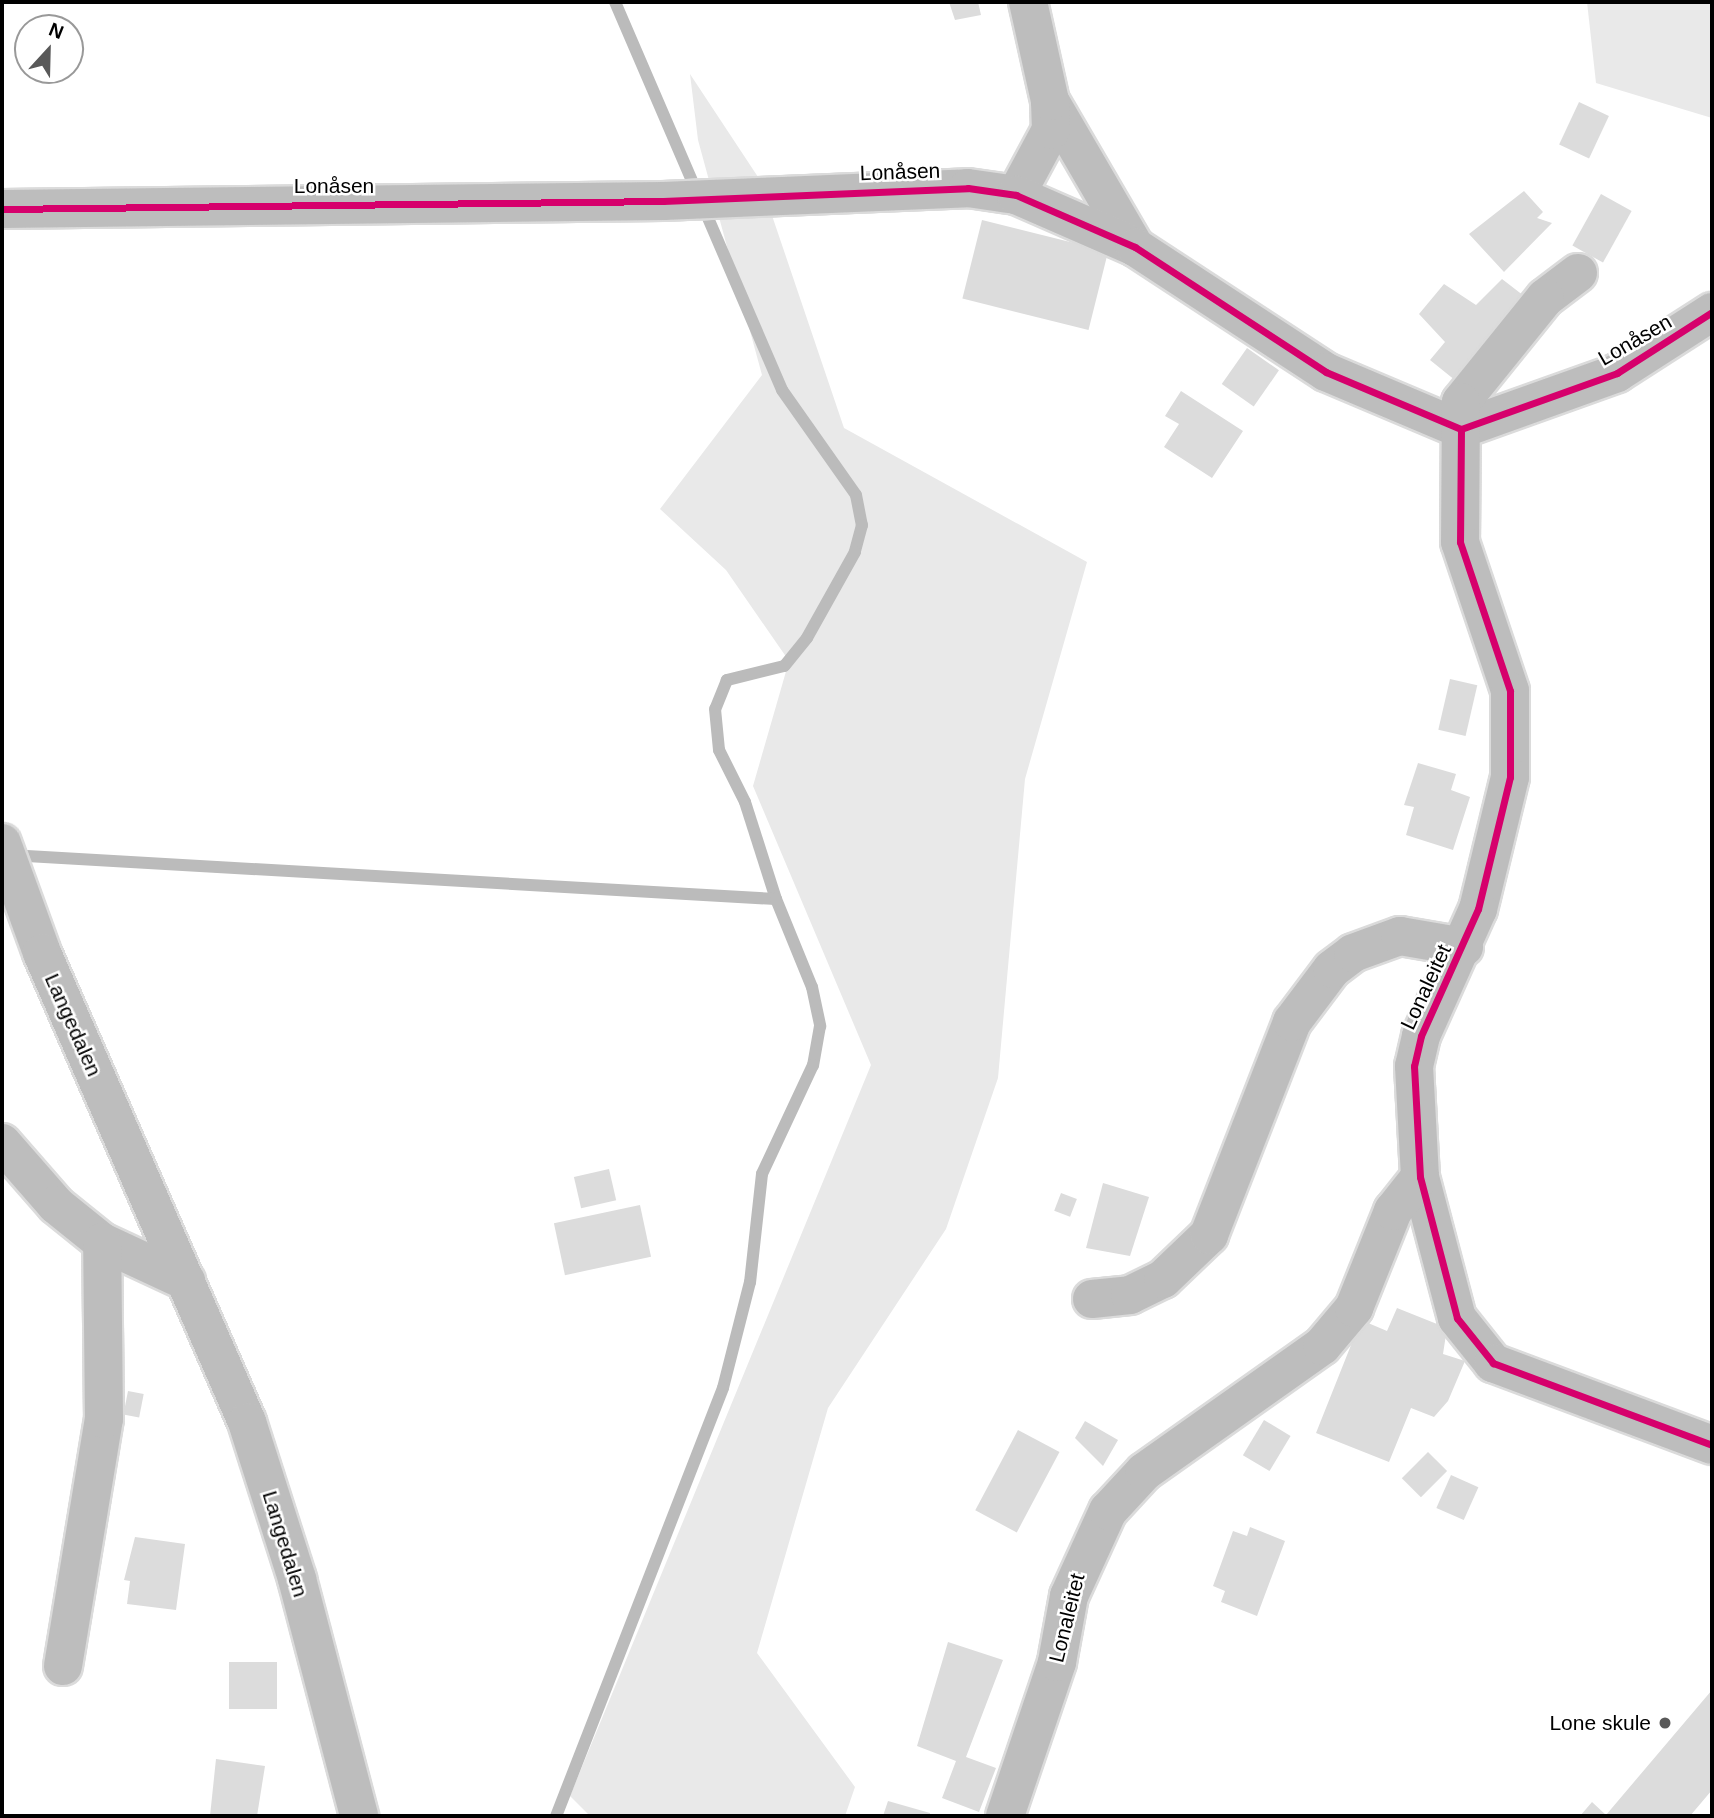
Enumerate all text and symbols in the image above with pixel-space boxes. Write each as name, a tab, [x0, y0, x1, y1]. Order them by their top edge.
north arrow	[14, 14, 84, 84]
text: N	[46, 19, 67, 43]
street label: Lonåsen	[859, 158, 941, 186]
street label: Lonåsen	[294, 173, 374, 199]
street label: Lonåsen	[1594, 309, 1676, 371]
street label: Lonaleitet	[1395, 940, 1457, 1034]
street label: Langedalen	[39, 970, 107, 1080]
street label: Langedalen	[257, 1488, 313, 1600]
street label: Lonaleitet	[1044, 1571, 1090, 1665]
place label: Lone skule	[1549, 1710, 1651, 1736]
marker: Lone skule	[1657, 1715, 1673, 1731]

